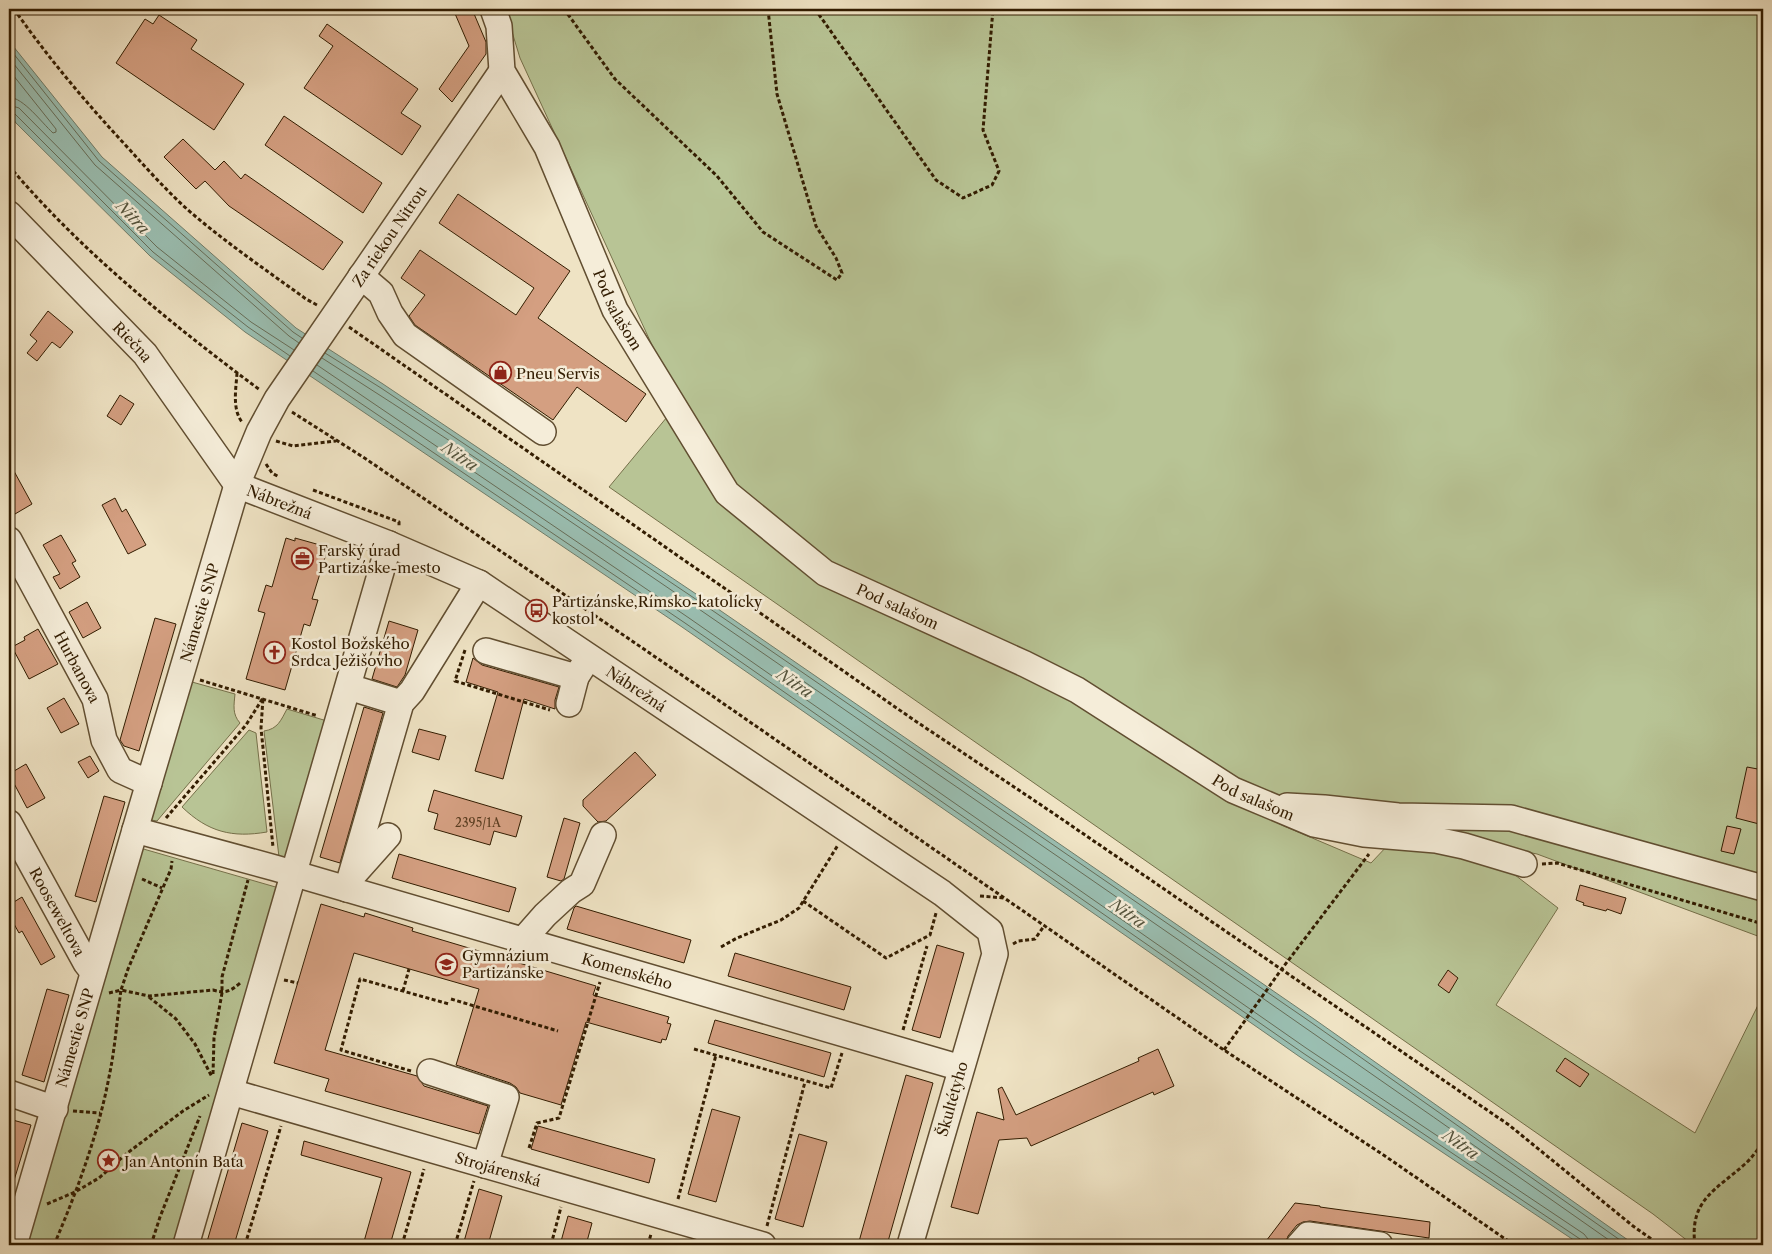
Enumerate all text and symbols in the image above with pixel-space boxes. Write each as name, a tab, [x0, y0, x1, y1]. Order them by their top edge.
street label: Za riekou Nitrou	[348, 182, 430, 290]
water label: Nitra	[111, 195, 154, 238]
street label: Pod salašom	[590, 266, 647, 354]
street label: Riečna	[109, 317, 157, 366]
shop icon: Pneu Servis	[488, 361, 512, 385]
place label: Pneu Servis	[516, 364, 600, 383]
water label: Nitra	[437, 436, 482, 476]
street label: Nábrežná	[244, 480, 315, 523]
place label: Farský úrad Partizáske-mesto	[318, 541, 441, 577]
office icon: Farský úrad Partizáske-mesto	[290, 547, 314, 571]
street label: Námestie SNP	[176, 561, 223, 664]
street label: Pod salašom	[854, 579, 942, 633]
place label: Partizánske,Rímsko-katolícky kostol	[552, 592, 763, 628]
bus stop icon: Partizánske,Rímsko-katolícky kostol	[524, 598, 548, 622]
street label: Hurbanova	[50, 627, 105, 706]
place label: Kostol Božského Srdca Ježišovho	[291, 634, 410, 670]
church icon: Kostol Božského Srdca Ježišovho	[263, 640, 287, 664]
street label: Nábrežná	[603, 662, 670, 716]
water label: Nitra	[772, 663, 817, 703]
street label: Pod salašom	[1209, 770, 1298, 824]
house number: 2395/1A	[455, 815, 502, 830]
street label: Rooseweltova	[26, 864, 90, 959]
water label: Nitra	[1105, 892, 1150, 933]
place label: Gymnázium Partizánske	[462, 946, 549, 982]
street label: Komenského	[580, 948, 675, 993]
school or university icon: Gymnázium Partizánske	[434, 952, 458, 976]
street label: Námestie SNP	[51, 986, 98, 1089]
street label: Škultétyho	[932, 1059, 972, 1139]
water label: Nitra	[1438, 1123, 1483, 1164]
street label: Strojárenská	[453, 1147, 543, 1190]
place icon: Jan Antonín Baťa	[96, 1149, 120, 1173]
place label: Jan Antonín Baťa	[122, 1152, 244, 1171]

